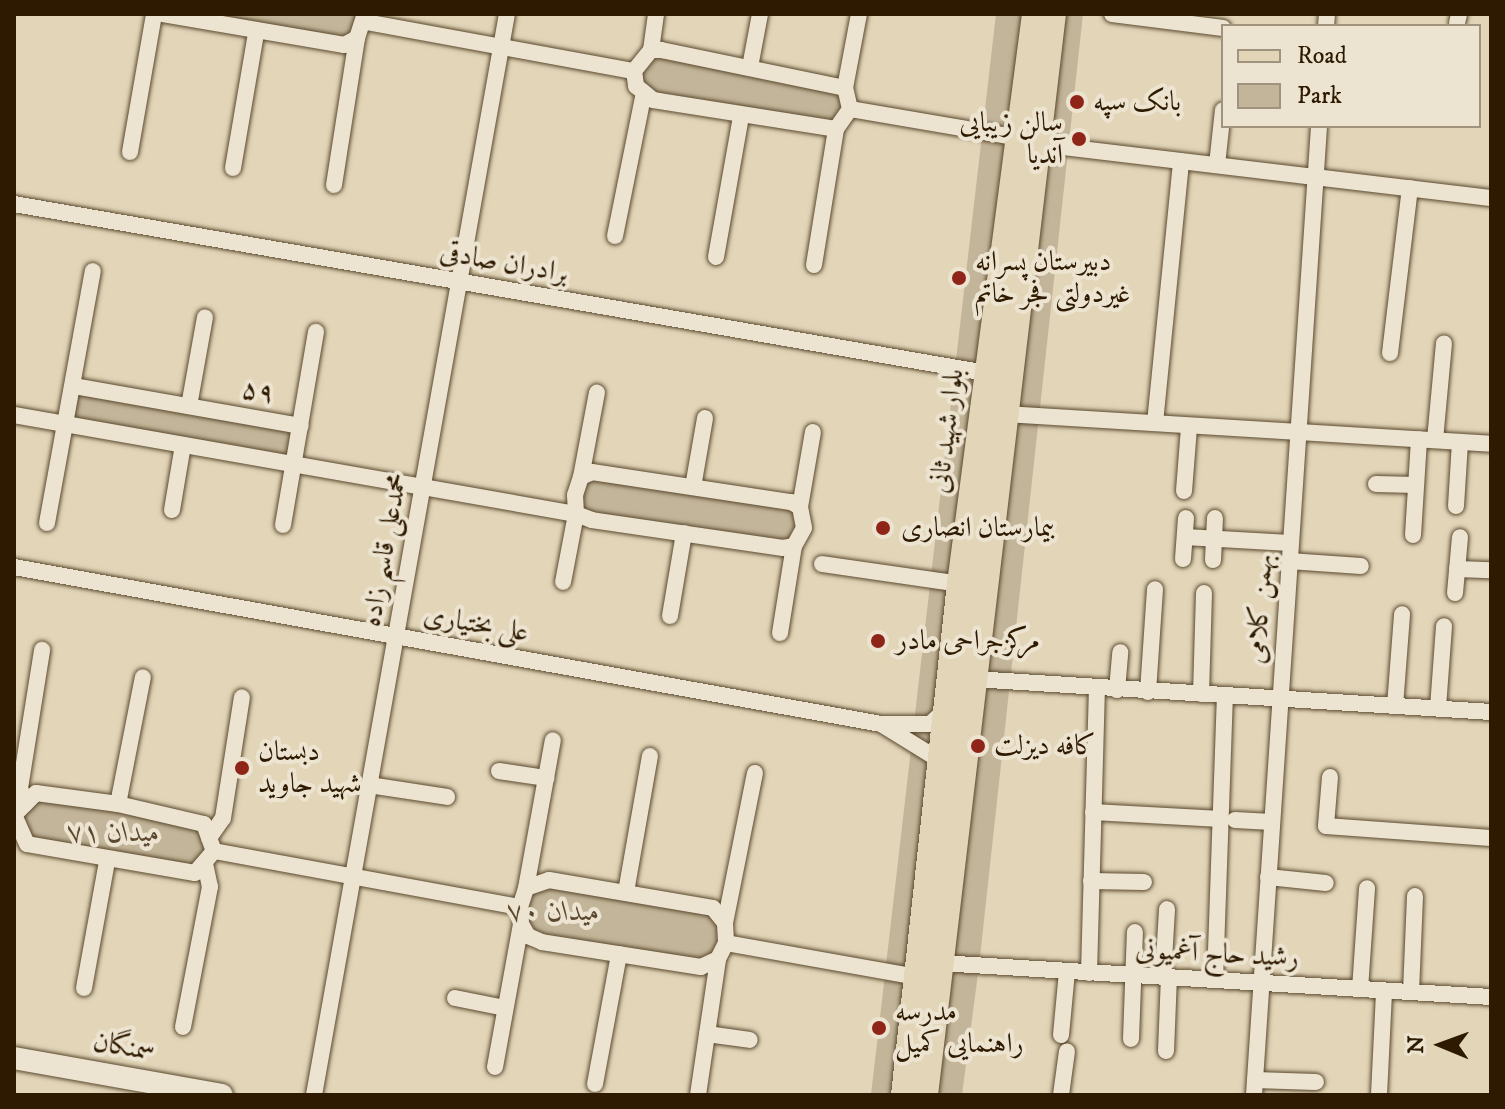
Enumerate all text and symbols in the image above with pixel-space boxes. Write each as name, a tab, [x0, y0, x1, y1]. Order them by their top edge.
legend	[1221, 24, 1481, 128]
text: Road	[1297, 41, 1347, 71]
text: Park	[1297, 81, 1342, 111]
place label: بانک سپه	[1093, 85, 1181, 119]
marker: بانک سپه	[1068, 93, 1086, 111]
place label: سالن زیبایی آندیا	[959, 106, 1063, 172]
marker: سالن زیبایی آندیا	[1070, 130, 1088, 148]
street label: برادران صادقی	[437, 235, 571, 291]
place label: دبیرستان پسرانه غیردولتی فجر خاتم	[975, 245, 1130, 311]
marker: دبیرستان پسرانه غیردولتی فجر خاتم	[950, 269, 968, 287]
street label: بلوار شهید ثانی	[923, 367, 971, 495]
street label: ۵۹	[239, 373, 277, 411]
street label: محمدعلی قاسم زاده	[355, 471, 415, 629]
place label: بیمارستان انصاری	[901, 511, 1055, 545]
marker: بیمارستان انصاری	[872, 517, 894, 539]
street label: بهمن کلامی	[1239, 553, 1281, 665]
street label: علی بختیاری	[421, 598, 531, 650]
place label: مرکزجراحی مادر	[896, 624, 1040, 658]
marker: مرکزجراحی مادر	[867, 630, 889, 652]
place label: کافه دیزلت	[994, 729, 1096, 763]
place label: دبستان شهید جاوید	[258, 735, 362, 801]
marker: کافه دیزلت	[969, 737, 987, 755]
marker: دبستان شهید جاوید	[233, 759, 251, 777]
park label: میدان ۷۱	[68, 816, 160, 850]
park label: میدان ۷۰	[508, 895, 600, 929]
street label: رشید حاج آغمیونی	[1134, 933, 1300, 975]
place label: مدرسه راهنمایی کمیل	[895, 995, 1024, 1061]
north arrow	[1401, 1005, 1481, 1085]
marker: مدرسه راهنمایی کمیل	[870, 1019, 888, 1037]
street label: سمنگان	[90, 1025, 158, 1069]
text: N	[1403, 1035, 1430, 1054]

